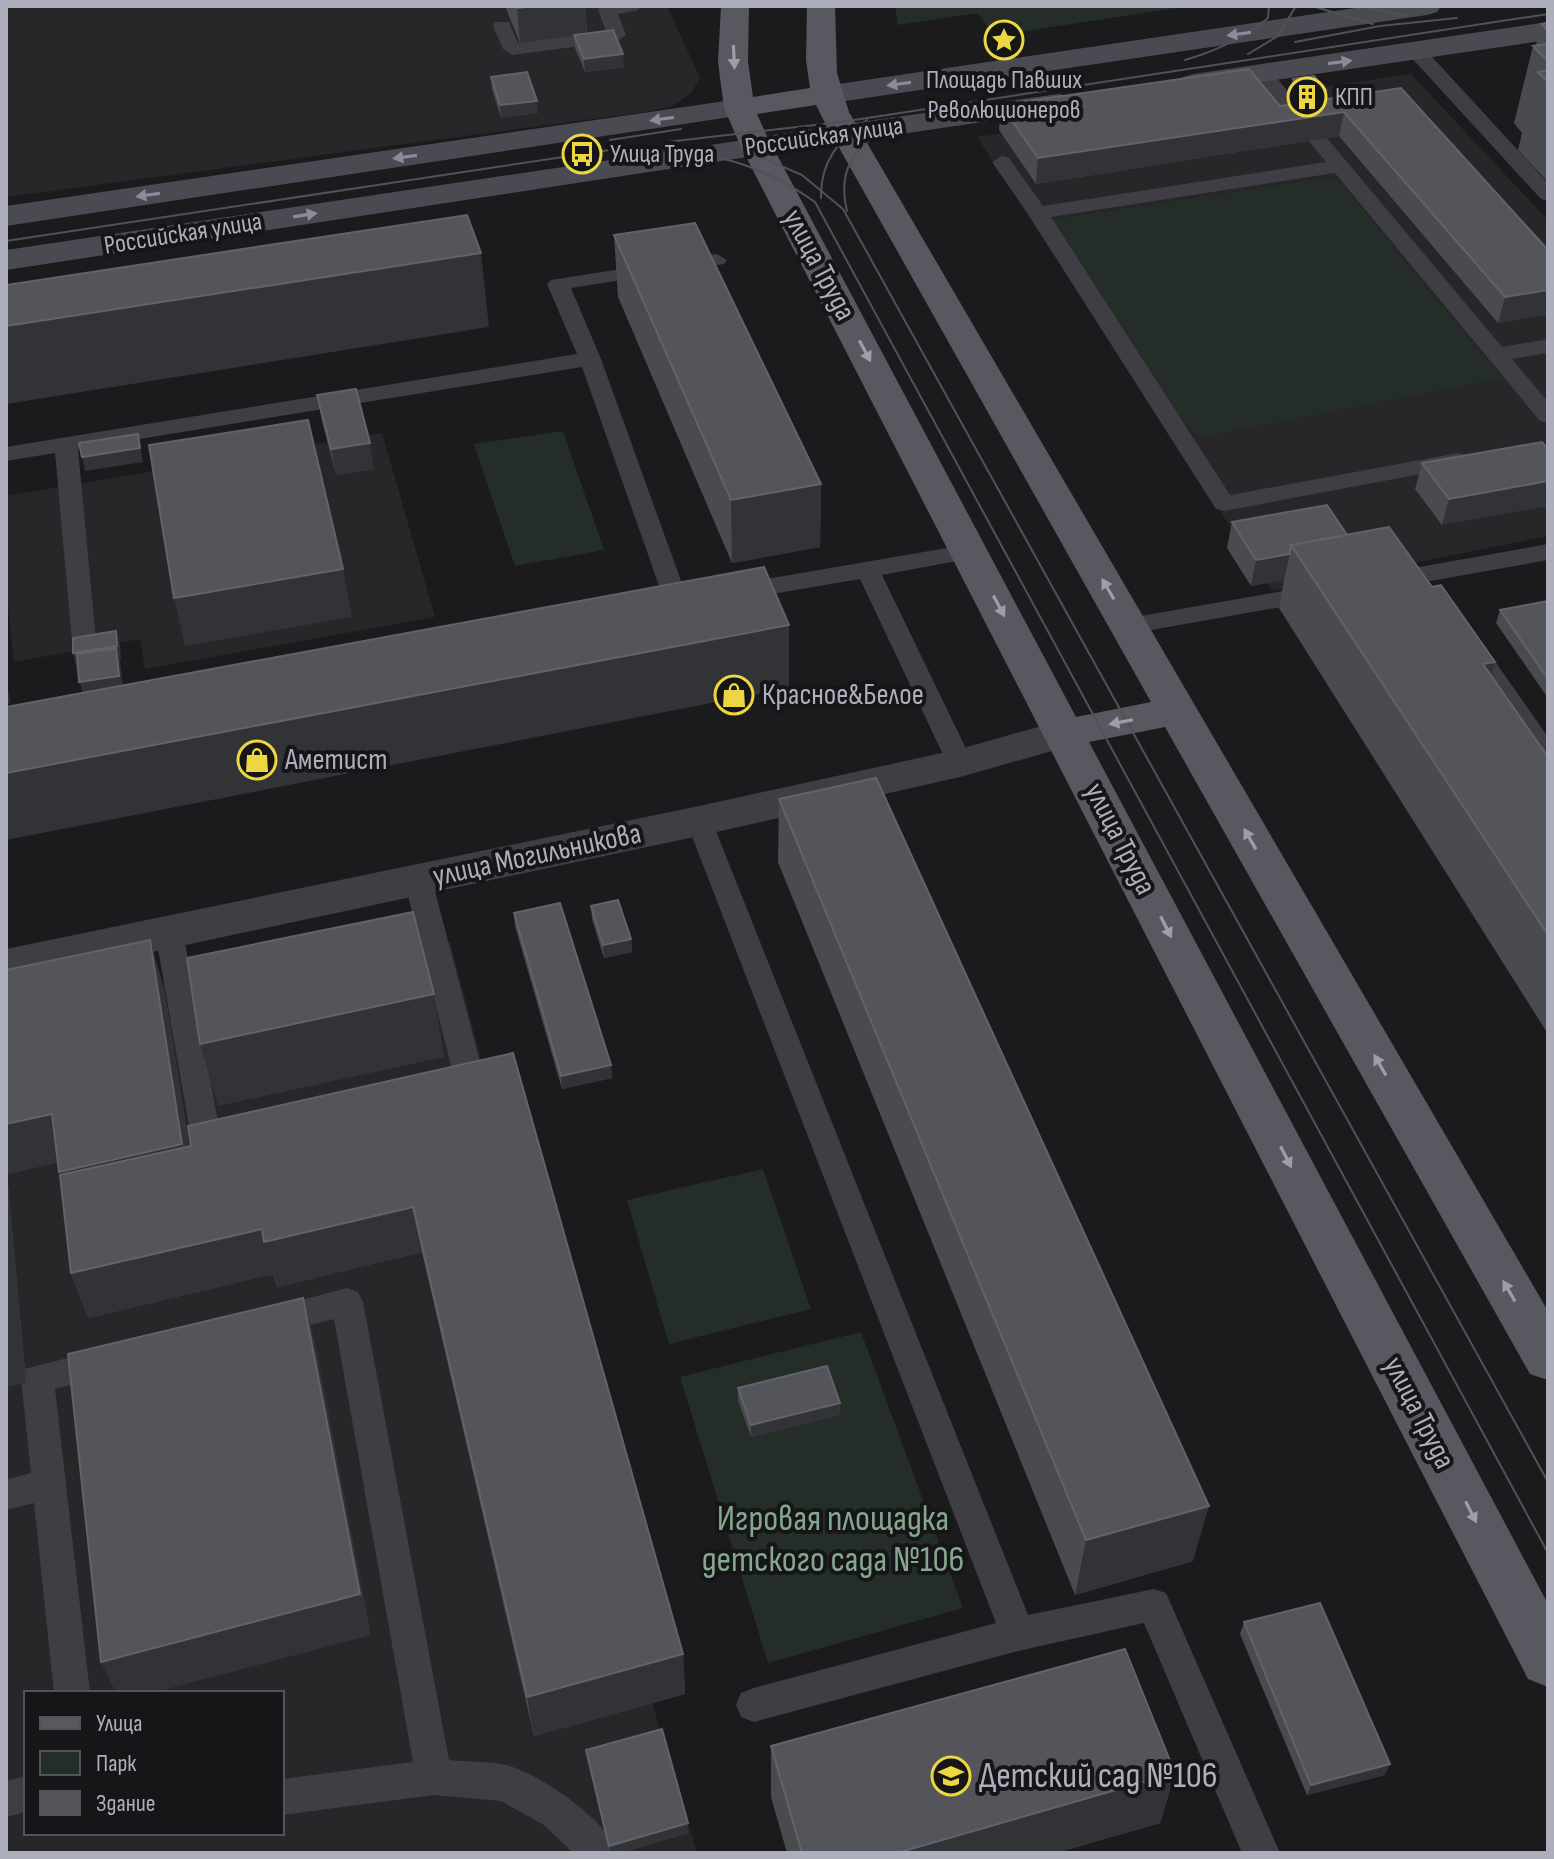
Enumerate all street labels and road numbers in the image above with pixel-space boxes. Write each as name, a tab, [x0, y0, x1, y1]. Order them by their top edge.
street label: Российская улица	[743, 111, 905, 163]
street label: улица Труда	[775, 203, 863, 327]
street label: Российская улица	[102, 206, 264, 262]
street label: улица Труда	[1077, 777, 1163, 901]
street label: улица Могильникова	[430, 815, 644, 895]
street label: улица Труда	[1376, 1351, 1462, 1475]

